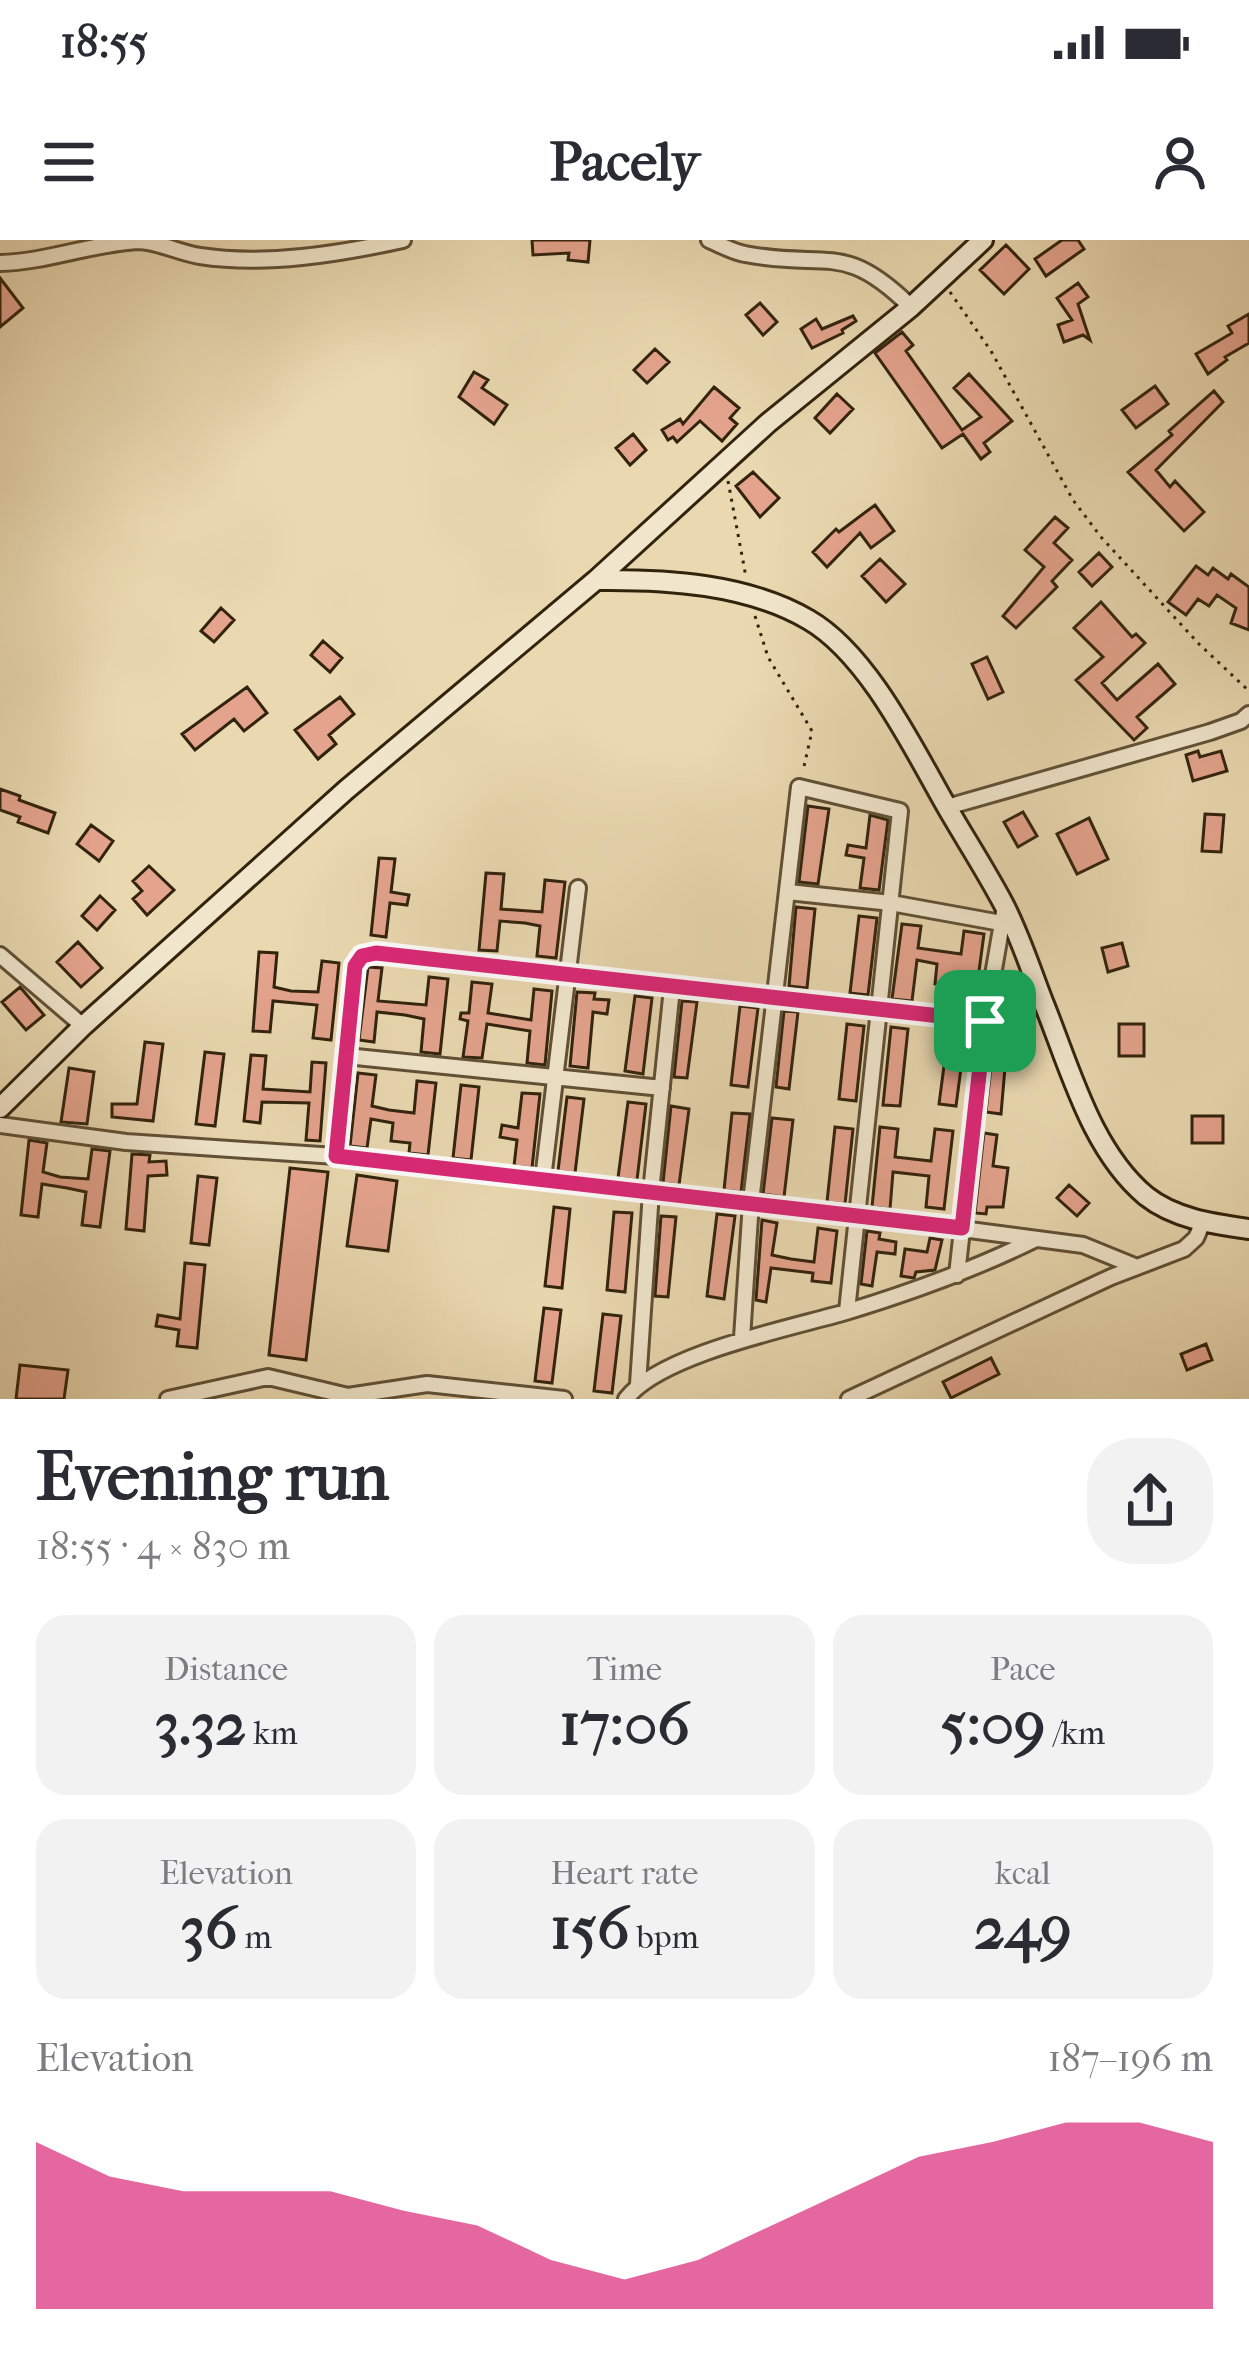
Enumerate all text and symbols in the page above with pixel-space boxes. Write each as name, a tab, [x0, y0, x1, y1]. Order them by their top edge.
text: 18:55	[60, 16, 148, 69]
icon: menu	[36, 129, 102, 195]
icon: person	[1147, 129, 1213, 195]
text: Pacely	[550, 131, 699, 194]
pin	[934, 970, 1036, 1072]
icon: arrive	[952, 988, 1018, 1054]
button: share	[1087, 1438, 1213, 1564]
text: Evening run	[36, 1439, 389, 1516]
text: 18:55 · 4 × 830 m	[36, 1523, 290, 1569]
text: Distance	[164, 1650, 288, 1689]
text: Time	[587, 1650, 662, 1689]
text: Pace	[990, 1650, 1056, 1689]
text: 3.32	[155, 1689, 246, 1760]
text: 17:06	[559, 1689, 690, 1760]
text: 5:09	[941, 1689, 1046, 1760]
text: km	[246, 1714, 298, 1753]
text: /km	[1046, 1714, 1105, 1753]
text: Elevation	[159, 1854, 293, 1893]
text: Heart rate	[551, 1854, 698, 1893]
text: kcal	[995, 1854, 1051, 1893]
text: 36	[180, 1893, 237, 1964]
text: 156	[550, 1893, 630, 1964]
text: 249	[974, 1893, 1072, 1964]
text: m	[237, 1918, 272, 1957]
text: bpm	[630, 1918, 699, 1957]
text: Elevation	[36, 2035, 194, 2081]
text: 187–196 m	[1047, 2035, 1213, 2081]

